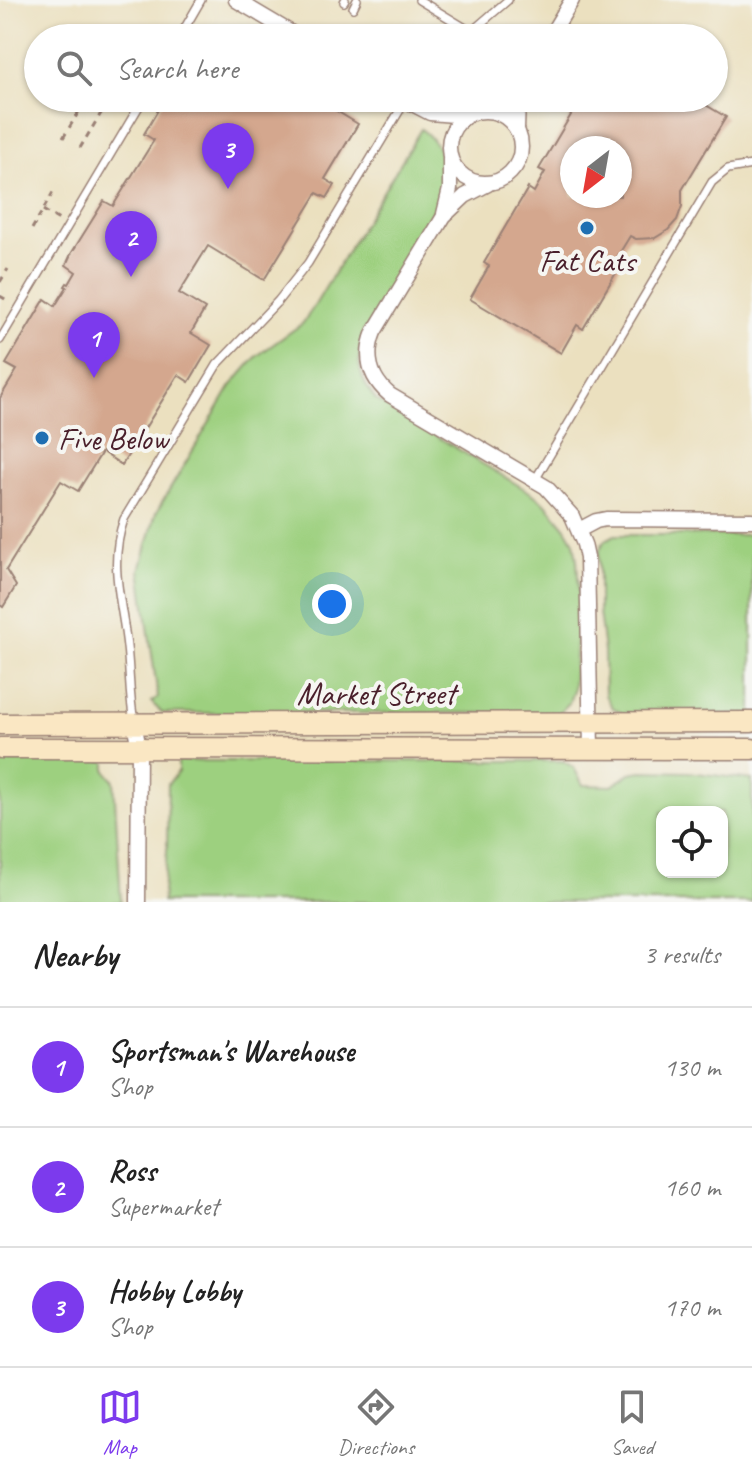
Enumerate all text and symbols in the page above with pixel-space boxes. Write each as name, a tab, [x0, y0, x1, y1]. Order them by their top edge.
search box	[24, 24, 728, 112]
icon: search	[52, 46, 96, 90]
text: Search here	[116, 49, 238, 87]
pin: 3	[202, 123, 254, 189]
north arrow	[560, 136, 632, 208]
pin: 2	[105, 211, 157, 277]
marker: Fat Cats	[578, 219, 596, 237]
place label: Fat Cats	[539, 240, 638, 281]
pin: 1	[68, 312, 120, 378]
place label: Five Below	[58, 418, 170, 459]
marker: Five Below	[33, 429, 51, 447]
your location	[312, 584, 352, 624]
street label: Market Street	[297, 673, 460, 714]
map controls	[656, 806, 728, 878]
button: locate	[656, 806, 728, 878]
text: Nearby	[32, 933, 118, 976]
text: 3 results	[644, 938, 720, 971]
text: Sportsman's Warehouse	[108, 1032, 354, 1070]
text: 1	[52, 1051, 64, 1084]
text: 130 m	[664, 1051, 720, 1084]
text: Shop	[108, 1070, 152, 1103]
text: Ross	[108, 1152, 156, 1190]
text: 2	[52, 1171, 64, 1204]
text: 160 m	[664, 1171, 720, 1204]
text: Supermarket	[108, 1190, 219, 1223]
text: Hobby Lobby	[108, 1272, 241, 1310]
text: 3	[52, 1291, 64, 1324]
text: 170 m	[664, 1291, 720, 1324]
text: Shop	[108, 1310, 152, 1343]
tab: Map	[98, 1385, 142, 1461]
tab: Directions	[338, 1385, 414, 1461]
tab: Saved	[610, 1385, 654, 1461]

